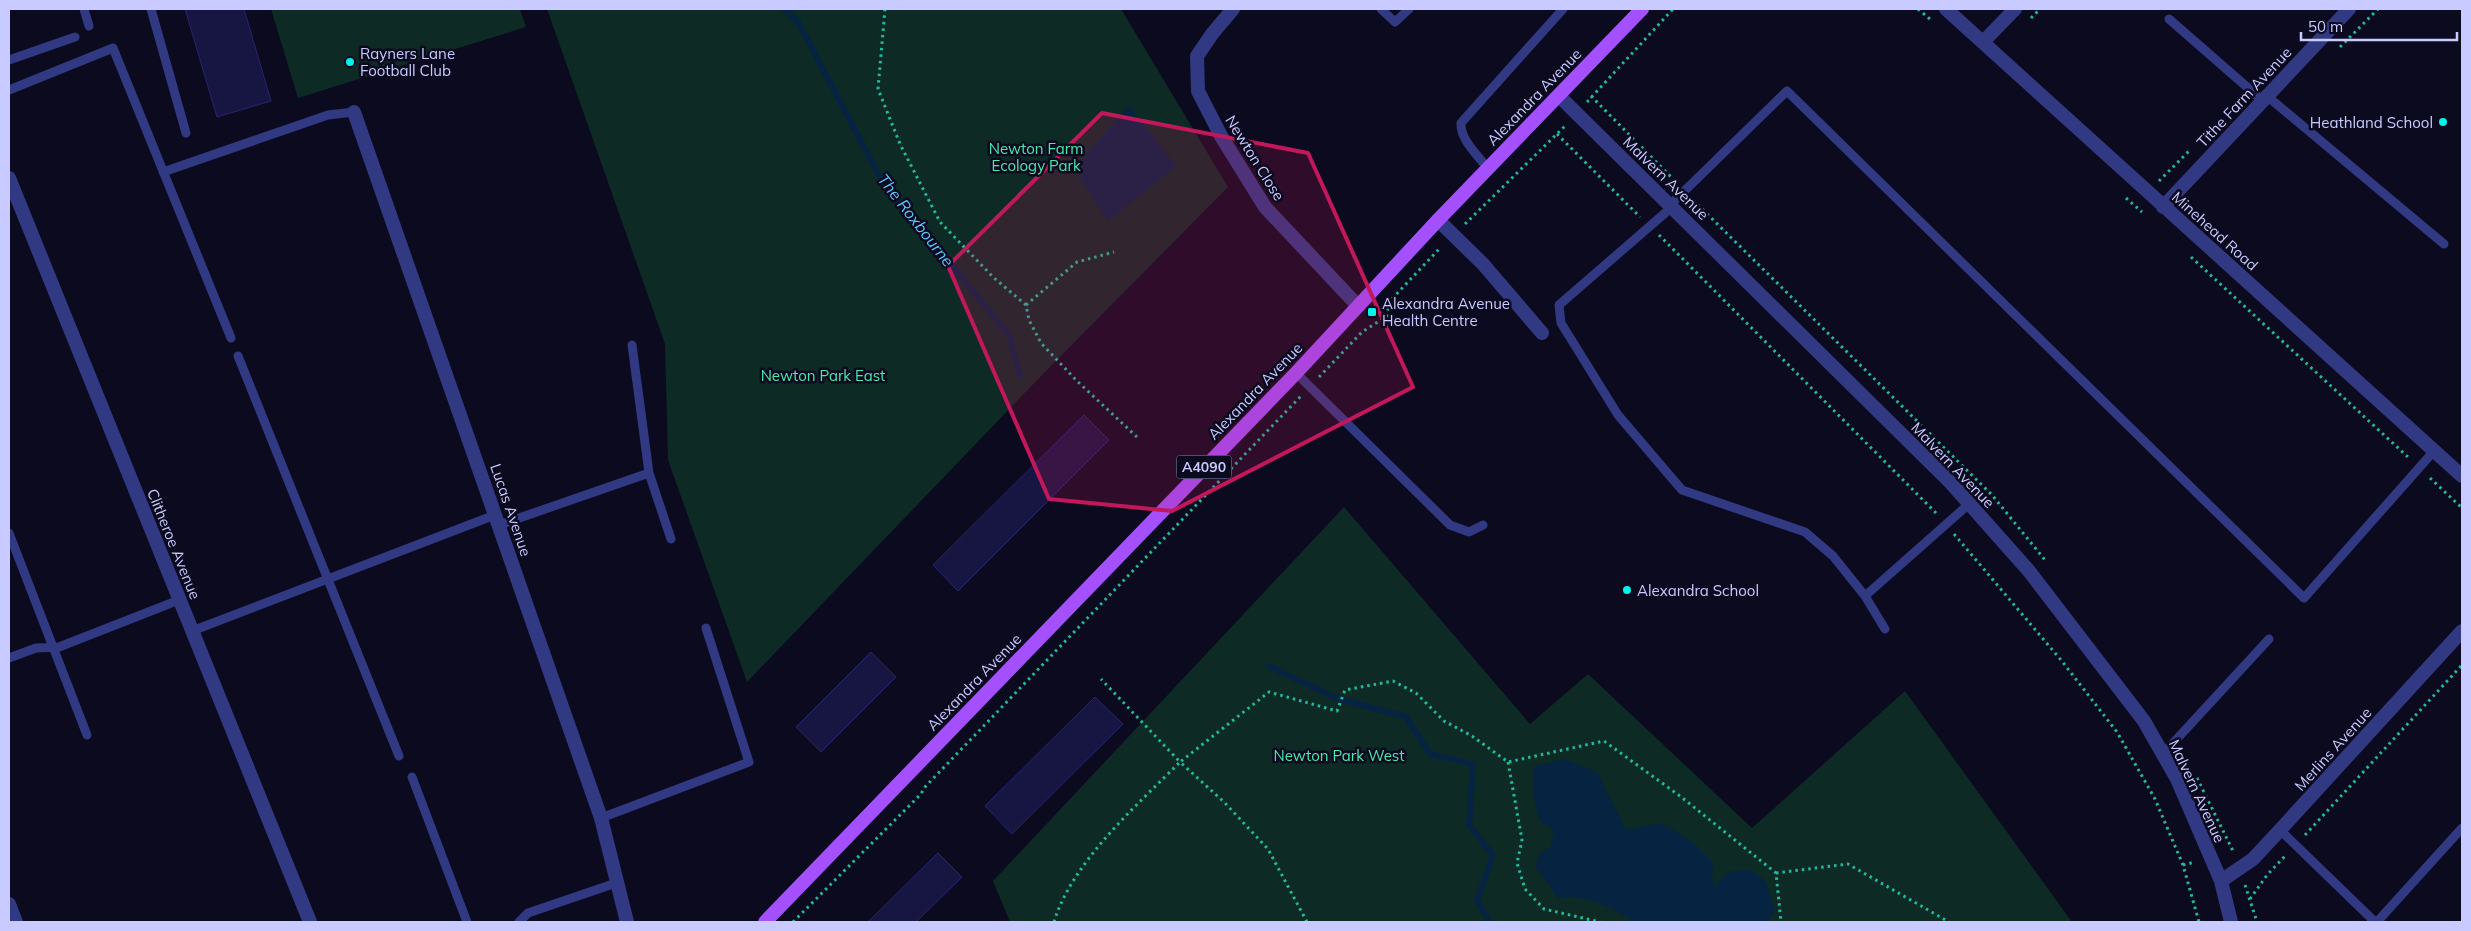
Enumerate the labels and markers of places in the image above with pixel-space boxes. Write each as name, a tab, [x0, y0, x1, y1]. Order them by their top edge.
place label: Rayners Lane Football Club	[360, 44, 455, 80]
marker: Rayners Lane Football Club	[344, 56, 356, 68]
place label: Heathland School	[2310, 113, 2433, 132]
marker: Heathland School	[2437, 116, 2449, 128]
place label: Alexandra Avenue Health Centre	[1382, 294, 1510, 330]
marker: Alexandra Avenue Health Centre	[1366, 306, 1378, 318]
place label: Alexandra School	[1637, 581, 1759, 600]
marker: Alexandra School	[1621, 584, 1633, 596]

